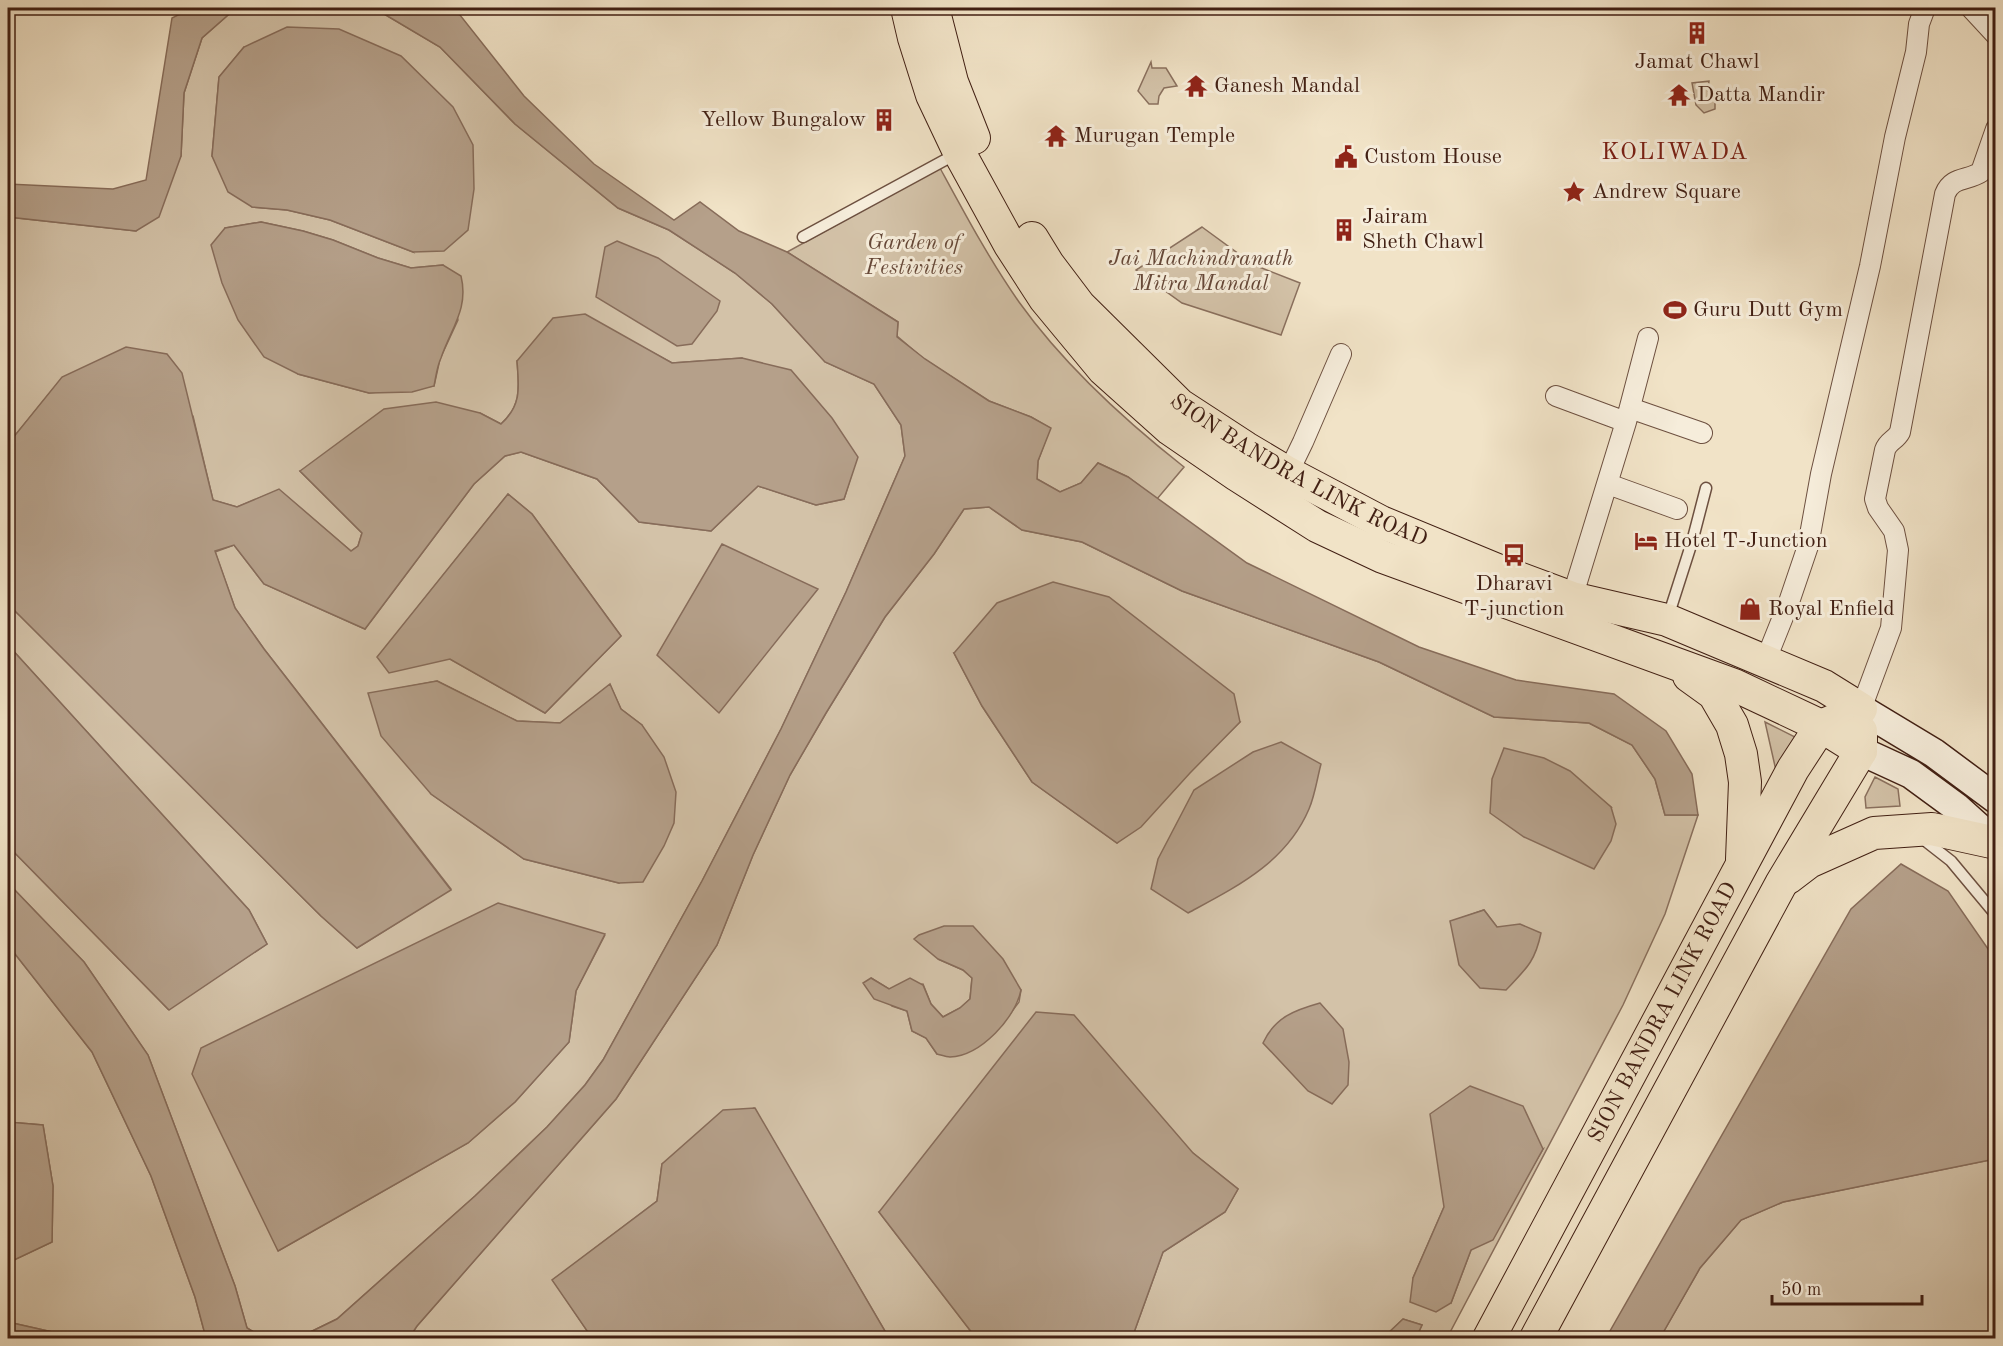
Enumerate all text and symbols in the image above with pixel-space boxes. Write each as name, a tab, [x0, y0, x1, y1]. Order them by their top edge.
building icon: Jamat Chawl	[1684, 20, 1710, 46]
place label: Jamat Chawl	[1634, 51, 1760, 73]
temple icon: Ganesh Mandal	[1183, 73, 1209, 99]
place label: Ganesh Mandal	[1214, 75, 1360, 97]
temple icon: Datta Mandir	[1666, 82, 1692, 108]
place label: Datta Mandir	[1697, 84, 1825, 106]
building icon: Yellow Bungalow	[871, 107, 897, 133]
place label: Yellow Bungalow	[701, 109, 866, 131]
temple icon: Murugan Temple	[1043, 123, 1069, 149]
place label: Murugan Temple	[1074, 125, 1235, 147]
district label: KOLIWADA	[1601, 141, 1749, 165]
public building icon: Custom House	[1333, 144, 1359, 170]
place label: Custom House	[1364, 146, 1502, 168]
place icon: Andrew Square	[1561, 179, 1587, 205]
place label: Andrew Square	[1592, 181, 1741, 203]
place label: Jairam Sheth Chawl	[1362, 206, 1484, 253]
building icon: Jairam Sheth Chawl	[1331, 217, 1357, 243]
park label: Garden of Festivities	[864, 232, 965, 279]
park label: Jai Machindranath Mitra Mandal	[1109, 248, 1293, 295]
sports icon: Guru Dutt Gym	[1662, 297, 1688, 323]
place label: Guru Dutt Gym	[1693, 299, 1843, 321]
street label: SION BANDRA LINK ROAD	[1165, 390, 1431, 551]
hotel icon: Hotel T-Junction	[1633, 528, 1659, 554]
place label: Hotel T-Junction	[1664, 530, 1828, 552]
bus stop icon: Dharavi T-junction	[1501, 542, 1527, 568]
place label: Dharavi T-junction	[1464, 573, 1564, 620]
shop icon: Royal Enfield	[1737, 596, 1763, 622]
place label: Royal Enfield	[1768, 598, 1895, 620]
street label: SION BANDRA LINK ROAD	[1584, 879, 1741, 1146]
scale bar	[1772, 1268, 1922, 1306]
text: 50 m	[1781, 1281, 1821, 1299]

